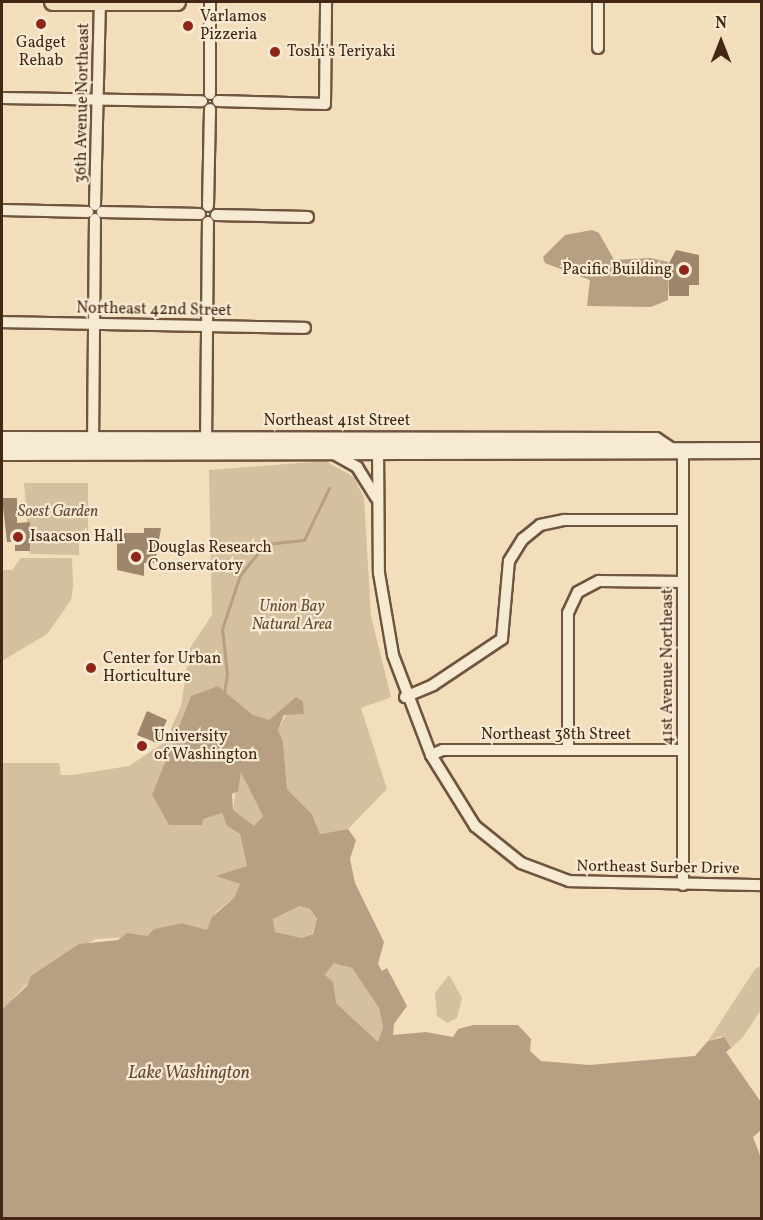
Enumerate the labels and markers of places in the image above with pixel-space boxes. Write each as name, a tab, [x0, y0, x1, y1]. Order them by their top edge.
place label: Varlamos Pizzeria	[200, 7, 266, 45]
marker: Gadget Rehab	[34, 17, 48, 31]
marker: Varlamos Pizzeria	[181, 19, 195, 33]
place label: Gadget Rehab	[16, 33, 66, 71]
place label: Toshi's Teriyaki	[287, 42, 396, 62]
marker: Toshi's Teriyaki	[268, 45, 282, 59]
place label: Pacific Building	[562, 260, 672, 280]
marker: Pacific Building	[677, 263, 691, 277]
place label: Isaacson Hall	[30, 527, 123, 547]
marker: Isaacson Hall	[11, 530, 25, 544]
place label: Douglas Research Conservatory	[148, 538, 272, 576]
marker: Douglas Research Conservatory	[129, 550, 143, 564]
place label: Center for Urban Horticulture	[103, 649, 221, 687]
marker: Center for Urban Horticulture	[84, 661, 98, 675]
place label: University of Washington	[154, 727, 257, 765]
marker: University of Washington	[135, 739, 149, 753]

